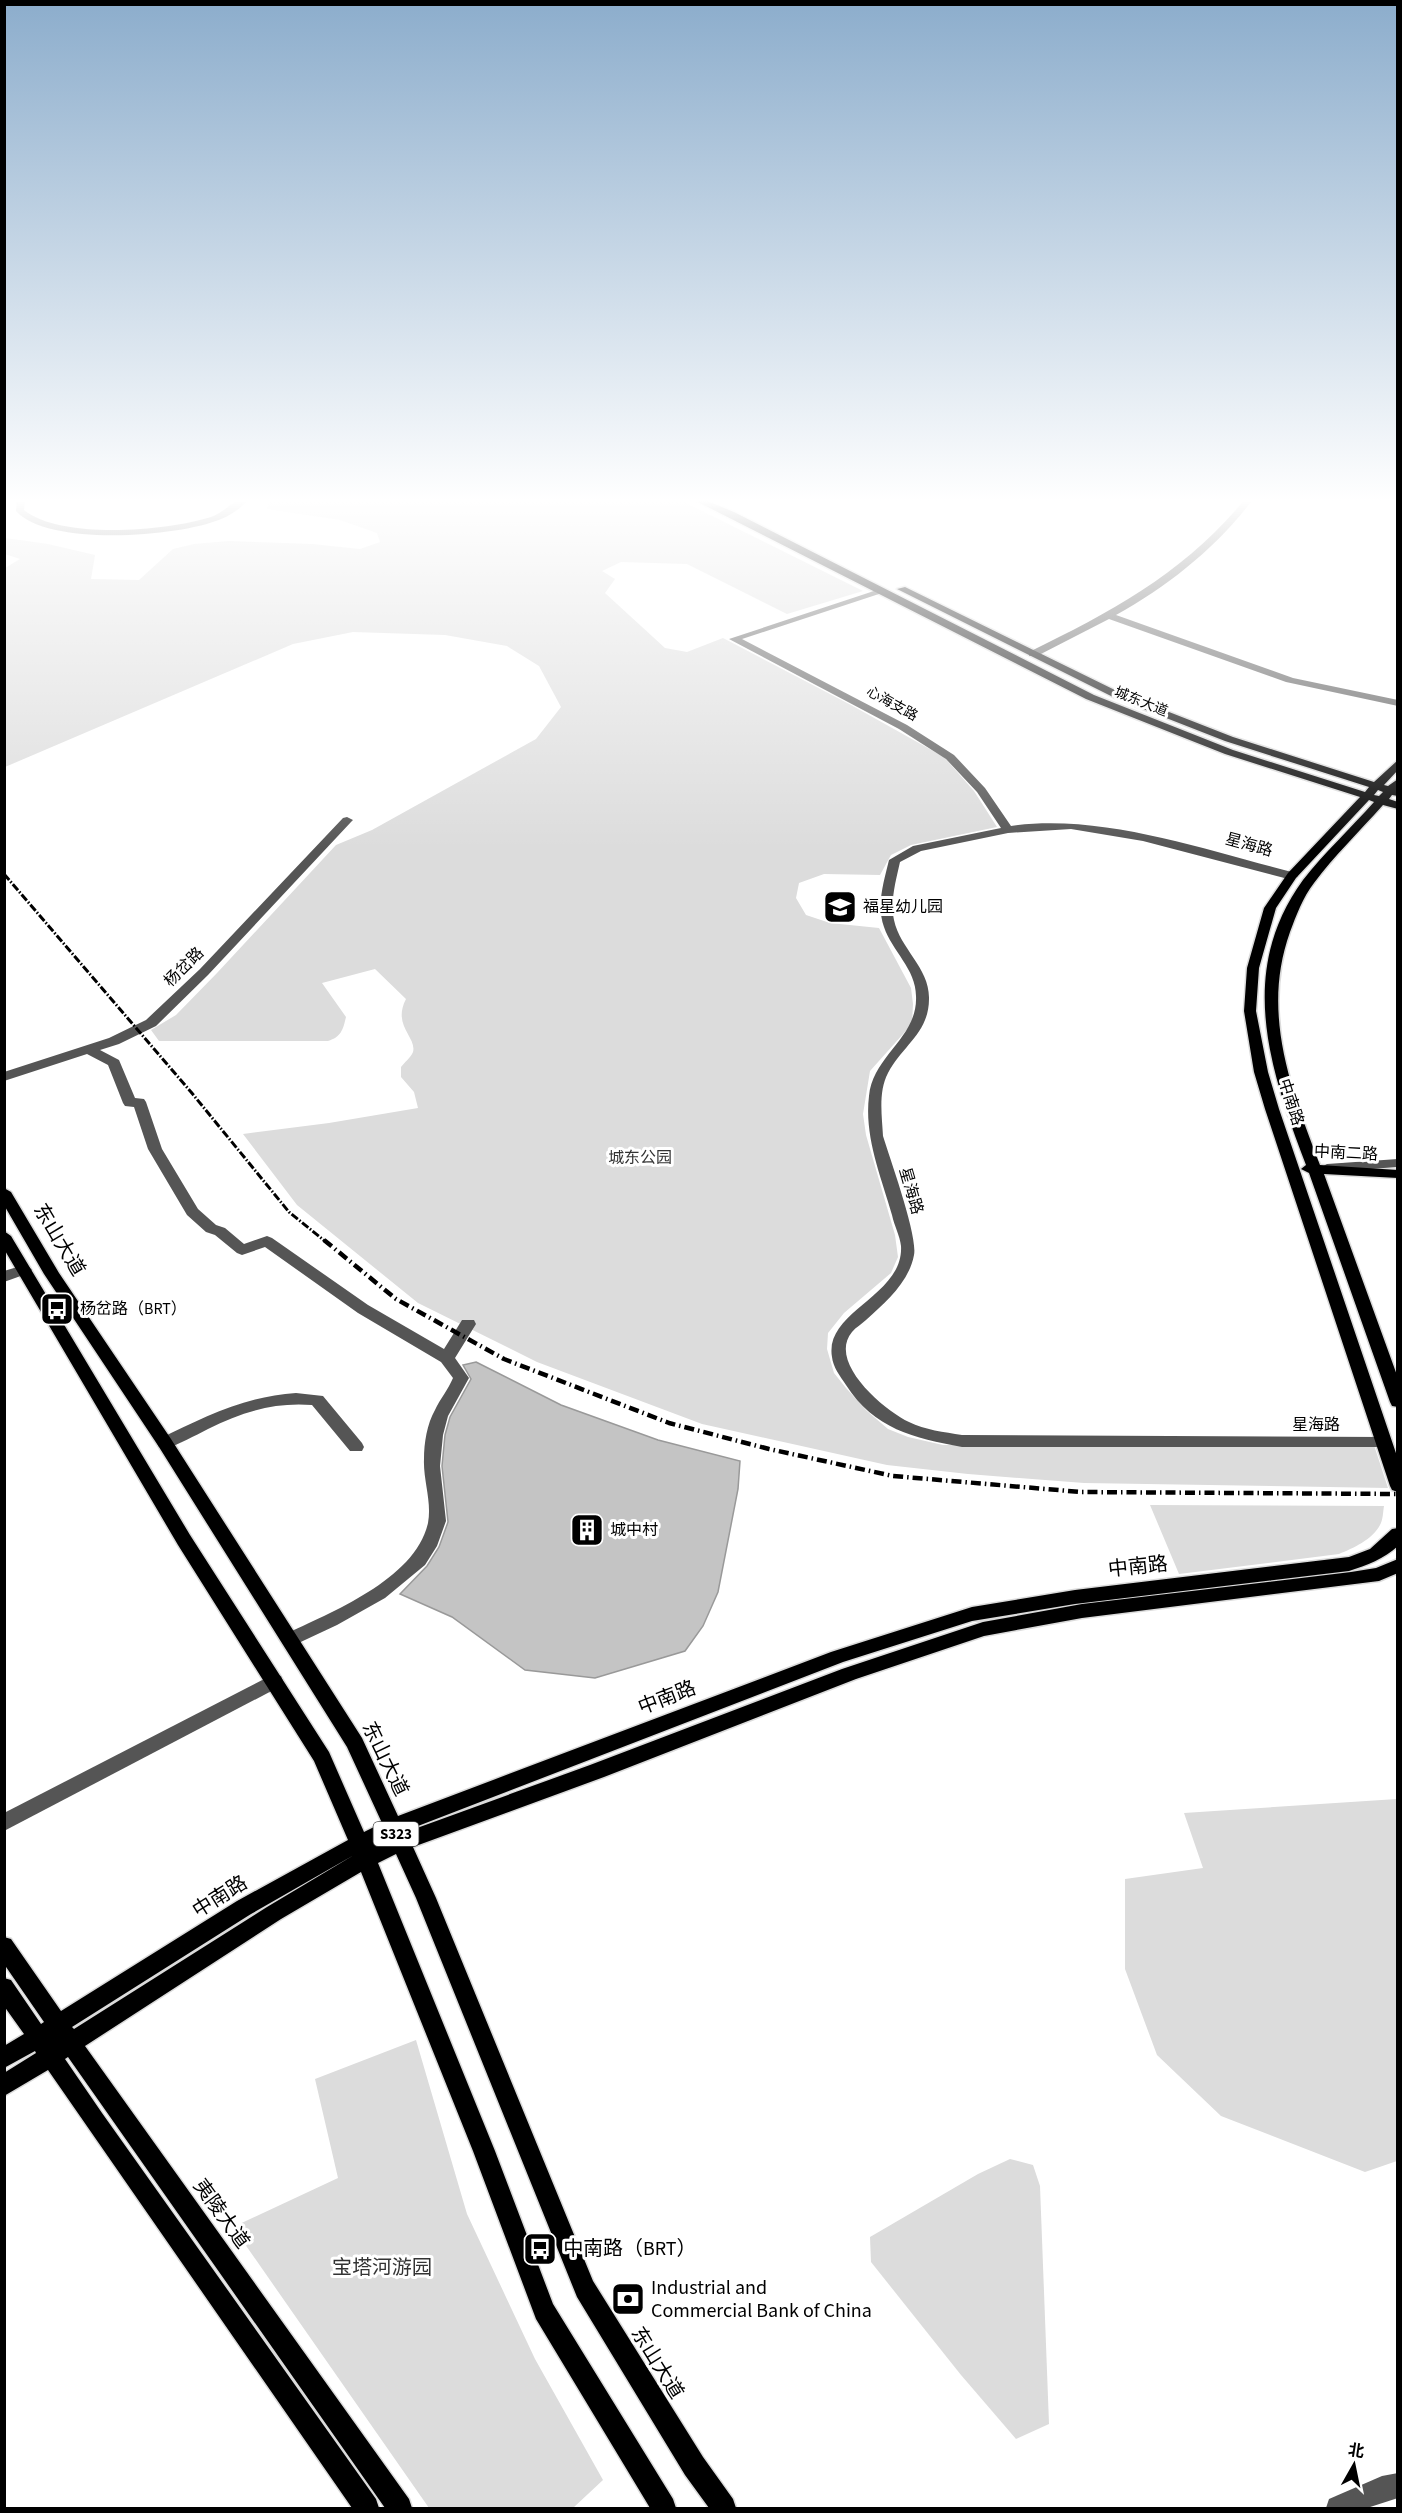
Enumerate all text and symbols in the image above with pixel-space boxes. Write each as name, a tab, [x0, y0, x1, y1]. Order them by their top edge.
street label: 心海支路	[863, 682, 921, 726]
street label: 城东大道	[1111, 682, 1171, 722]
street label: 星海路	[1223, 828, 1275, 862]
school or university icon: 福星幼儿园	[822, 889, 858, 925]
place label: 福星幼儿园	[863, 896, 943, 918]
street label: 杨岔路	[159, 942, 209, 992]
street label: 中南路	[1273, 1076, 1309, 1128]
street label: 中南二路	[1313, 1140, 1379, 1166]
park label: 城东公园	[608, 1147, 672, 1169]
street label: 星海路	[894, 1165, 928, 1217]
street label: 东山大道	[26, 1199, 92, 1281]
bus stop icon: 杨岔路（BRT）	[39, 1291, 75, 1327]
place label: 杨岔路（BRT）	[80, 1298, 187, 1320]
street label: 星海路	[1292, 1414, 1340, 1436]
building icon: 城中村	[569, 1512, 605, 1548]
place label: 城中村	[610, 1519, 658, 1541]
street label: 中南路	[1107, 1550, 1169, 1584]
street label: 中南路	[634, 1674, 700, 1722]
street label: 东山大道	[355, 1717, 415, 1801]
road number: S323	[374, 1822, 418, 1846]
street label: 中南路	[187, 1869, 253, 1925]
street label: 夷陵大道	[186, 2173, 256, 2255]
bus stop icon: 中南路（BRT）	[522, 2231, 558, 2267]
place label: 中南路（BRT）	[563, 2235, 697, 2263]
park label: 宝塔河游园	[332, 2254, 432, 2282]
place label: Industrial and Commercial Bank of China	[651, 2274, 872, 2325]
bank icon: Industrial and Commercial Bank of China	[610, 2281, 646, 2317]
street label: 东山大道	[624, 2322, 690, 2404]
north arrow	[1324, 2435, 1384, 2495]
text: 北	[1347, 2439, 1366, 2463]

